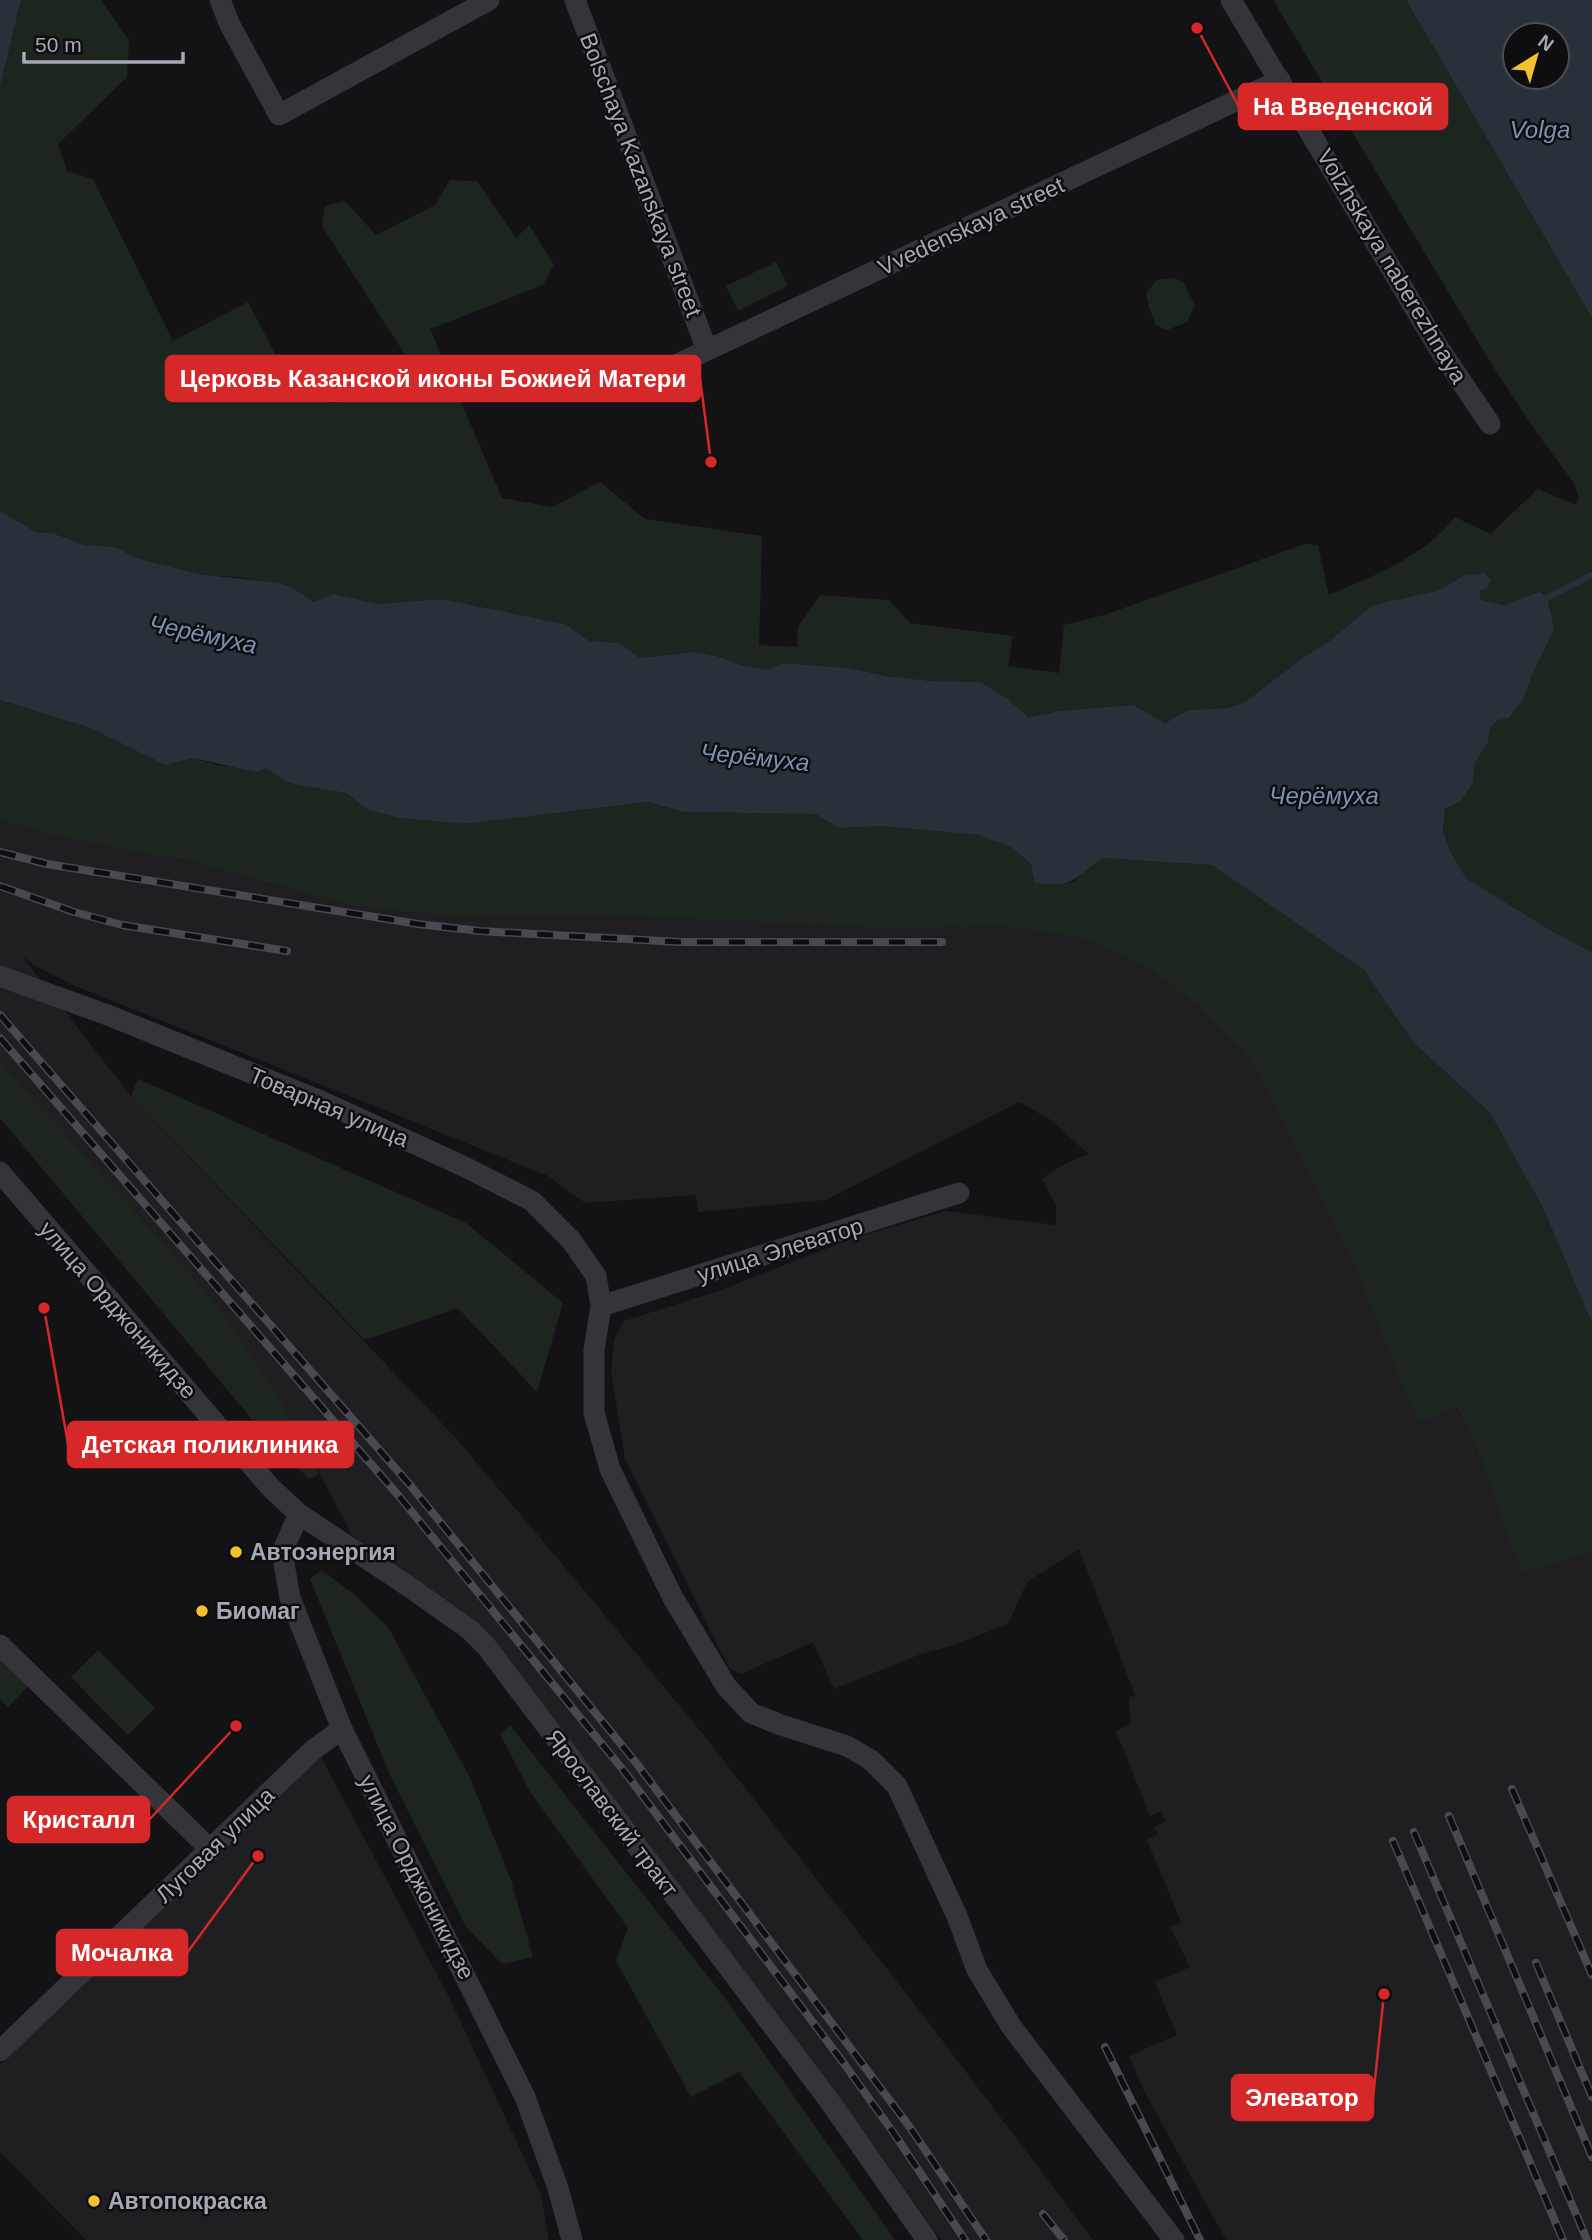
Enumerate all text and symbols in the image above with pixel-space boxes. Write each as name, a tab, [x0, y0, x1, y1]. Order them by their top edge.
scale bar	[24, 21, 184, 65]
north arrow	[1501, 21, 1571, 91]
street label: Bolschaya Kazanskaya street	[575, 30, 707, 321]
text: N	[1534, 30, 1558, 55]
text: 50 m	[35, 33, 82, 56]
callout: На Введенской	[1239, 84, 1447, 129]
text: На Введенской	[1253, 93, 1433, 120]
water label: Volga	[1510, 116, 1570, 143]
street label: Volzhskaya naberezhnaya	[1312, 144, 1472, 388]
street label: Vvedenskaya street	[874, 171, 1069, 280]
callout: Церковь Казанской иконы Божией Матери	[166, 356, 700, 401]
text: Церковь Казанской иконы Божией Матери	[180, 365, 686, 392]
water label: Черёмуха	[147, 609, 259, 659]
water label: Черёмуха	[699, 738, 811, 776]
water label: Черёмуха	[1269, 782, 1379, 809]
street label: Товарная улица	[246, 1062, 413, 1152]
street label: улица Элеватор	[694, 1212, 866, 1288]
street label: улица Орджоникидзе	[34, 1216, 202, 1404]
callout: Детская поликлиника	[68, 1422, 353, 1467]
text: Детская поликлиника	[82, 1431, 339, 1458]
place label: Автоэнергия	[250, 1539, 396, 1565]
marker: Автоэнергия	[228, 1544, 244, 1560]
place label: Биомаг	[216, 1598, 300, 1624]
marker: Биомаг	[194, 1603, 210, 1619]
street label: Ярославский тракт	[541, 1724, 684, 1902]
street label: улица Орджоникидзе	[354, 1770, 480, 1984]
street label: Луговая улица	[150, 1782, 280, 1908]
callout: Кристалл	[8, 1797, 149, 1842]
text: Кристалл	[22, 1806, 136, 1833]
callout: Мочалка	[57, 1930, 187, 1975]
text: Мочалка	[71, 1939, 174, 1966]
callout: Элеватор	[1232, 2075, 1373, 2120]
text: Элеватор	[1245, 2084, 1359, 2111]
place label: Автопокраска	[108, 2188, 267, 2214]
marker: Автопокраска	[86, 2193, 102, 2209]

